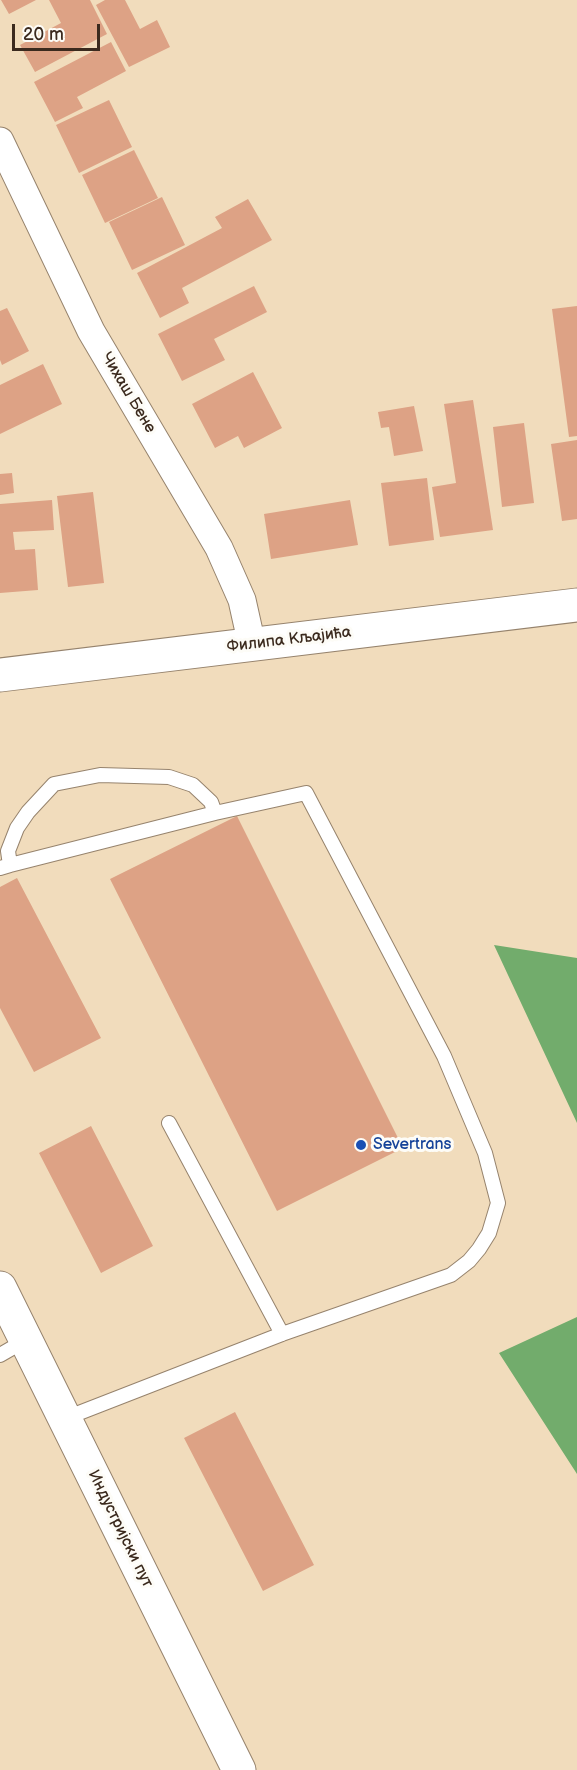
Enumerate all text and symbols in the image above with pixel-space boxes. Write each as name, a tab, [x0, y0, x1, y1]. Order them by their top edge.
scale bar	[15, 12, 104, 50]
text: 20 m	[23, 24, 64, 45]
street label: Чихаш Бене	[96, 349, 160, 437]
street label: Филипа Кљајића	[226, 623, 352, 657]
place label: Severtrans	[373, 1135, 451, 1155]
marker: Severtrans	[354, 1138, 368, 1152]
street label: Индустријски пут	[83, 1467, 157, 1591]

